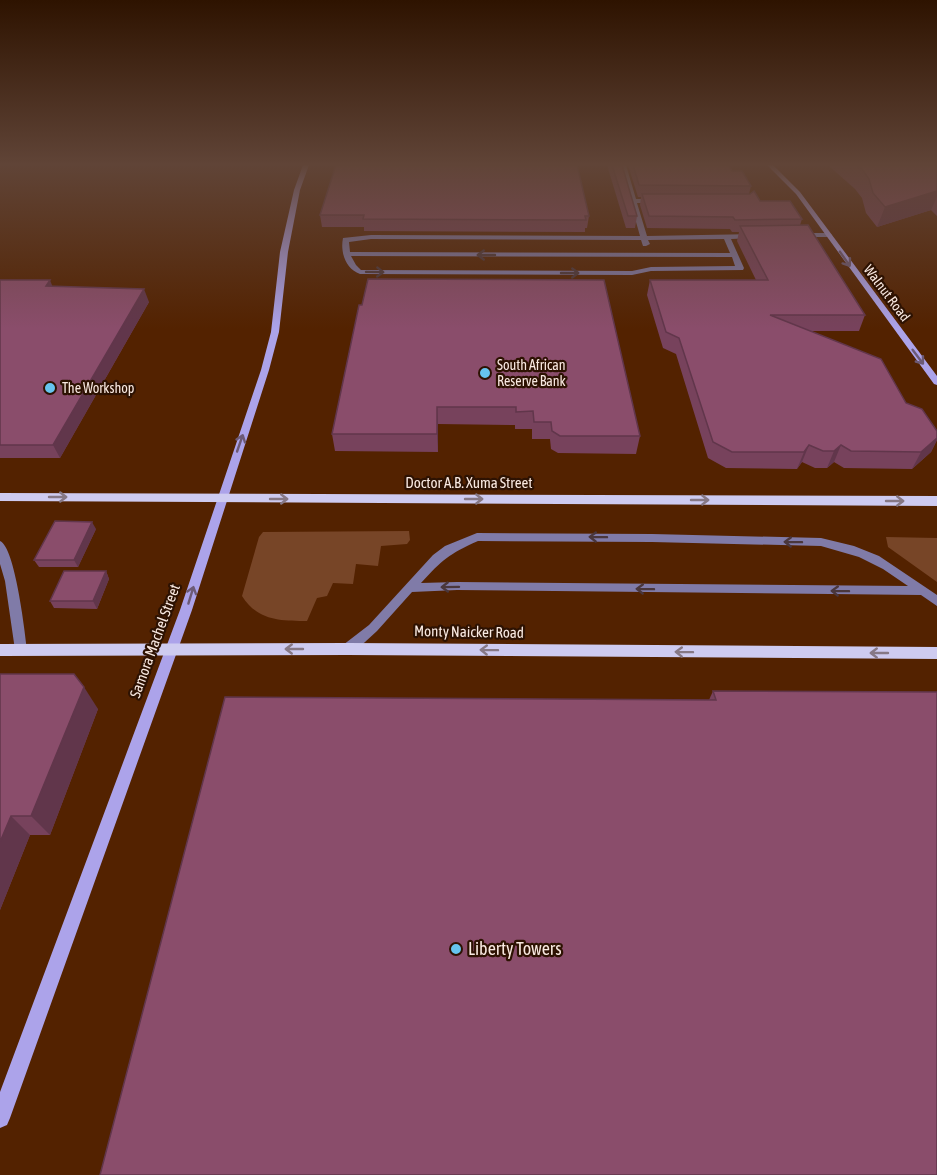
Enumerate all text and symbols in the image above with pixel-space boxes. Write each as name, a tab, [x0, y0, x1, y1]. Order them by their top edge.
one-way arrow	[476, 249, 496, 261]
one-way arrow	[839, 251, 851, 267]
street label: Walnut Road	[861, 262, 913, 324]
one-way arrow	[365, 267, 385, 278]
one-way arrow	[560, 267, 580, 279]
one-way arrow	[912, 349, 925, 365]
place label: South African Reserve Bank	[497, 357, 566, 389]
marker: South African Reserve Bank	[478, 366, 492, 380]
place label: The Workshop	[62, 380, 135, 396]
marker: The Workshop	[43, 381, 57, 395]
one-way arrow	[235, 434, 246, 453]
street label: Doctor A.B. Xuma Street	[405, 474, 533, 491]
one-way arrow	[48, 491, 68, 503]
one-way arrow	[269, 493, 289, 505]
one-way arrow	[464, 493, 484, 505]
one-way arrow	[690, 494, 710, 506]
one-way arrow	[885, 495, 905, 507]
one-way arrow	[589, 531, 609, 543]
one-way arrow	[783, 536, 803, 548]
one-way arrow	[440, 581, 460, 592]
street label: Samora Machel Street	[126, 582, 183, 700]
one-way arrow	[635, 583, 655, 594]
one-way arrow	[830, 585, 850, 597]
one-way arrow	[186, 586, 197, 605]
street label: Monty Naicker Road	[414, 622, 524, 641]
one-way arrow	[284, 643, 304, 655]
one-way arrow	[479, 644, 499, 656]
one-way arrow	[674, 646, 694, 658]
one-way arrow	[869, 647, 889, 659]
place label: Liberty Towers	[468, 938, 562, 959]
marker: Liberty Towers	[449, 942, 463, 956]

